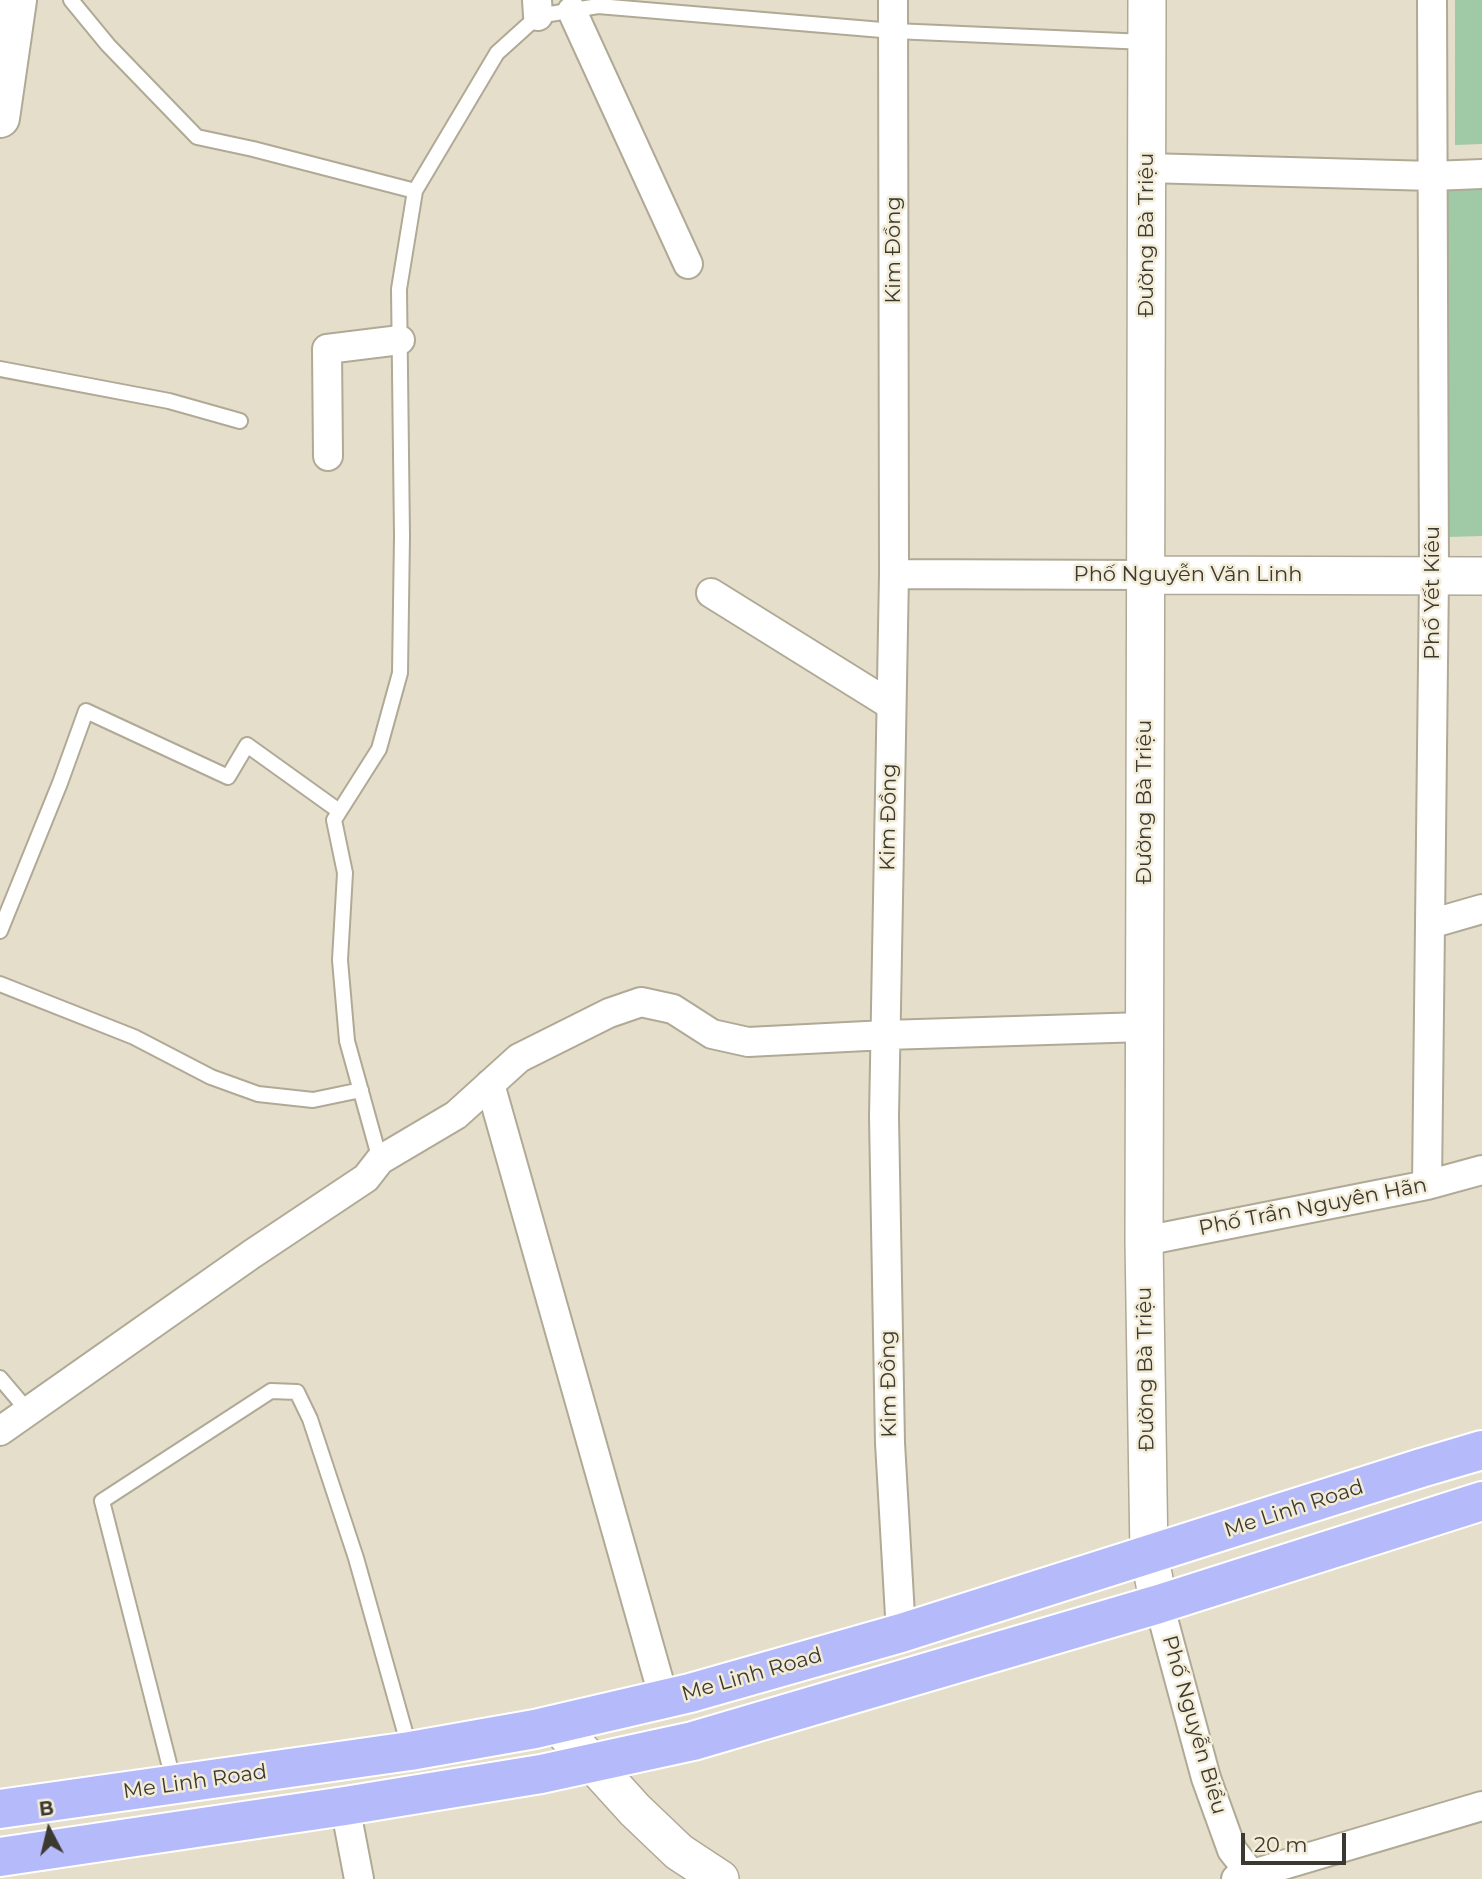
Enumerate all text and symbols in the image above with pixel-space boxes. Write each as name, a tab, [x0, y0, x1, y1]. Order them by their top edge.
street label: Đường Bà Triệu	[1134, 153, 1160, 317]
street label: Kim Đồng	[881, 196, 907, 304]
street label: Phố Yết Kiêu	[1420, 526, 1446, 660]
street label: Phố Nguyễn Văn Linh	[1074, 562, 1302, 588]
street label: Đường Bà Triệu	[1132, 720, 1158, 884]
street label: Kim Đồng	[875, 763, 903, 871]
street label: Phố Trần Nguyên Hãn	[1197, 1173, 1429, 1241]
street label: Đường Bà Triệu	[1132, 1286, 1160, 1452]
street label: Kim Đồng	[875, 1330, 903, 1438]
street label: Me Linh Road	[1221, 1475, 1367, 1543]
street label: Phố Nguyễn Biểu	[1156, 1633, 1232, 1817]
street label: Me Linh Road	[679, 1643, 825, 1707]
street label: Me Linh Road	[121, 1759, 269, 1805]
north arrow	[14, 1795, 84, 1865]
text: B	[38, 1796, 55, 1821]
scale bar	[1244, 1820, 1349, 1864]
text: 20 m	[1254, 1832, 1308, 1857]

